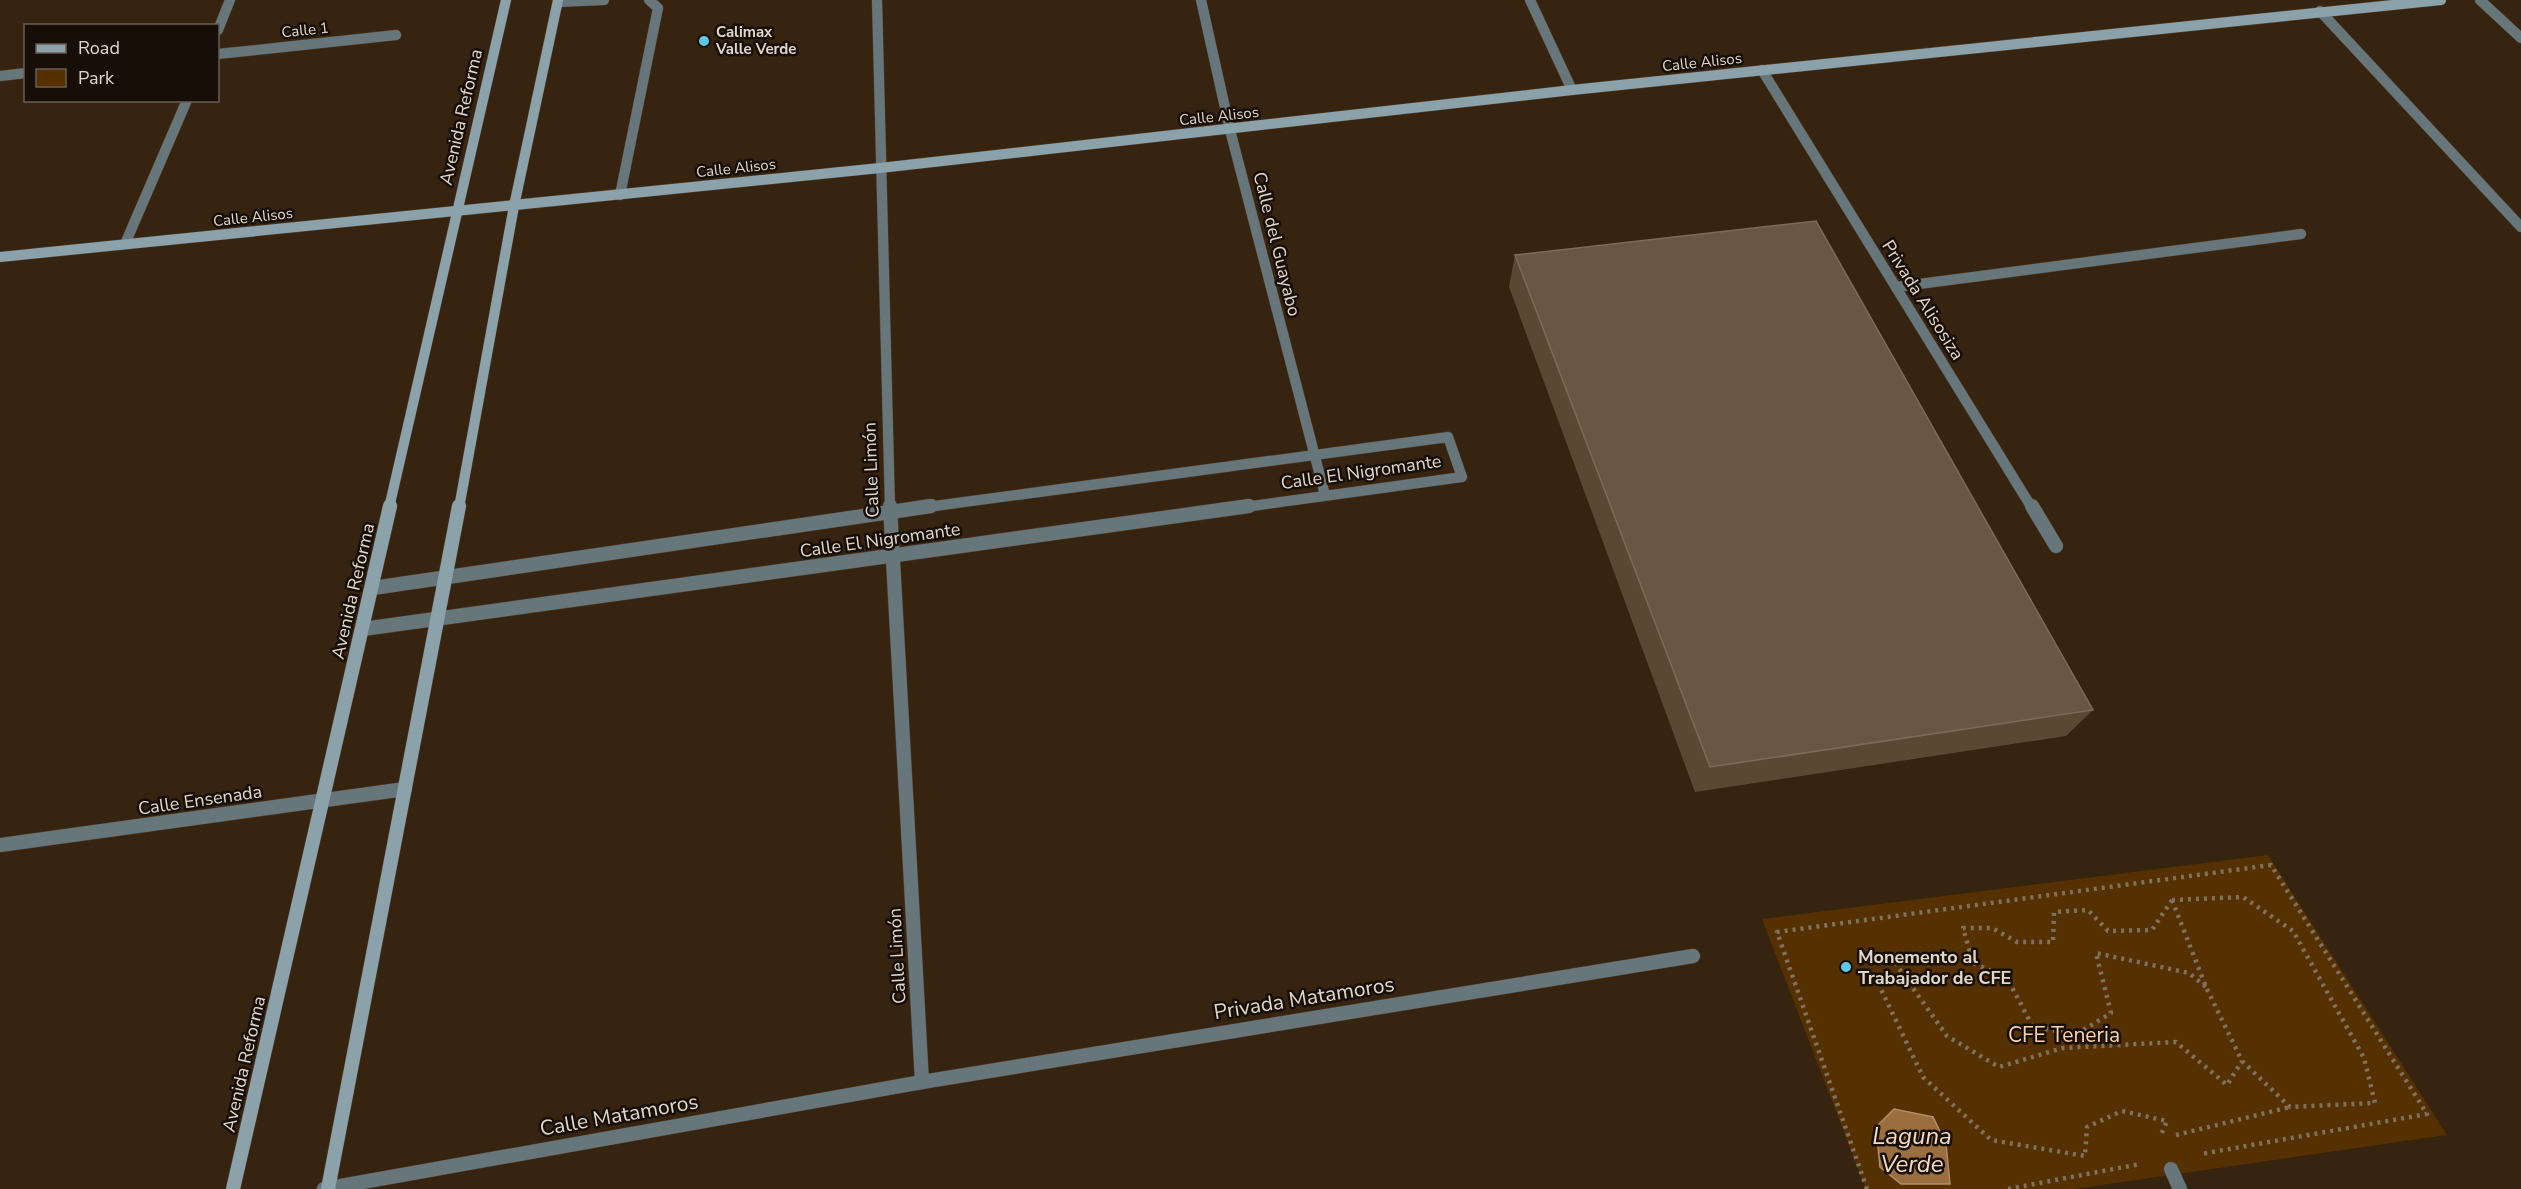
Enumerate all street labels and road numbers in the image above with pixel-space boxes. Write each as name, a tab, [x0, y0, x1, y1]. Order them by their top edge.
street label: Calle 1	[280, 18, 330, 42]
street label: Avenida Reforma	[434, 47, 488, 187]
street label: Calle Alisos	[1661, 48, 1743, 76]
street label: Calle Alisos	[1178, 102, 1260, 130]
street label: Calle Alisos	[695, 154, 777, 182]
street label: Calle del Guayabo	[1247, 169, 1307, 319]
street label: Calle Alisos	[212, 203, 294, 231]
street label: Privada Alisosiza	[1877, 236, 1969, 364]
street label: Calle Limón	[857, 422, 885, 518]
street label: Calle El Nigromante	[1279, 449, 1443, 495]
street label: Calle El Nigromante	[798, 517, 962, 563]
street label: Avenida Reforma	[326, 521, 380, 661]
street label: Calle Ensenada	[136, 779, 264, 821]
street label: Calle Limón	[883, 908, 911, 1004]
street label: Privada Matamoros	[1212, 970, 1396, 1026]
street label: Avenida Reforma	[217, 994, 271, 1134]
street label: Calle Matamoros	[538, 1087, 700, 1143]

